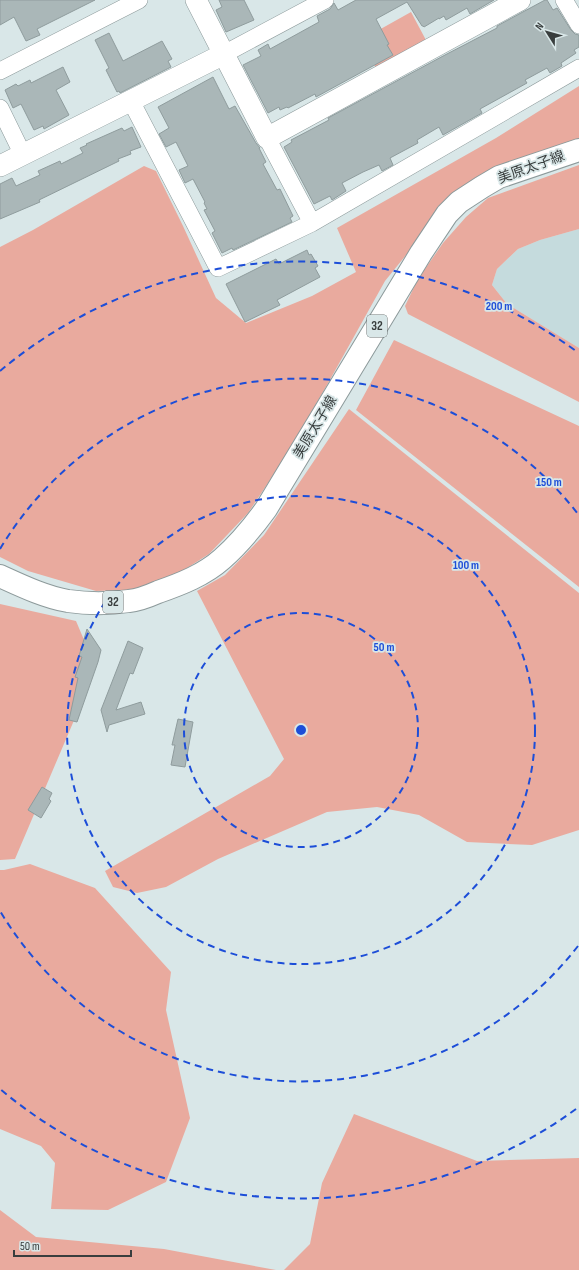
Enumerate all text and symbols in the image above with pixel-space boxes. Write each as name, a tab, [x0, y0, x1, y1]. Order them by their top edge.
north arrow	[527, 12, 567, 52]
text: N	[532, 20, 546, 33]
street label: 美原太子線	[495, 147, 567, 187]
text: 200 m	[486, 299, 512, 314]
road number: 32	[367, 315, 387, 337]
street label: 美原太子線	[290, 393, 340, 461]
text: 150 m	[536, 475, 562, 490]
text: 100 m	[453, 558, 479, 573]
road number: 32	[103, 591, 123, 613]
text: 50 m	[374, 640, 394, 655]
centre of rings	[294, 723, 308, 737]
scale bar	[14, 1232, 131, 1258]
text: 50 m	[20, 1239, 40, 1254]

